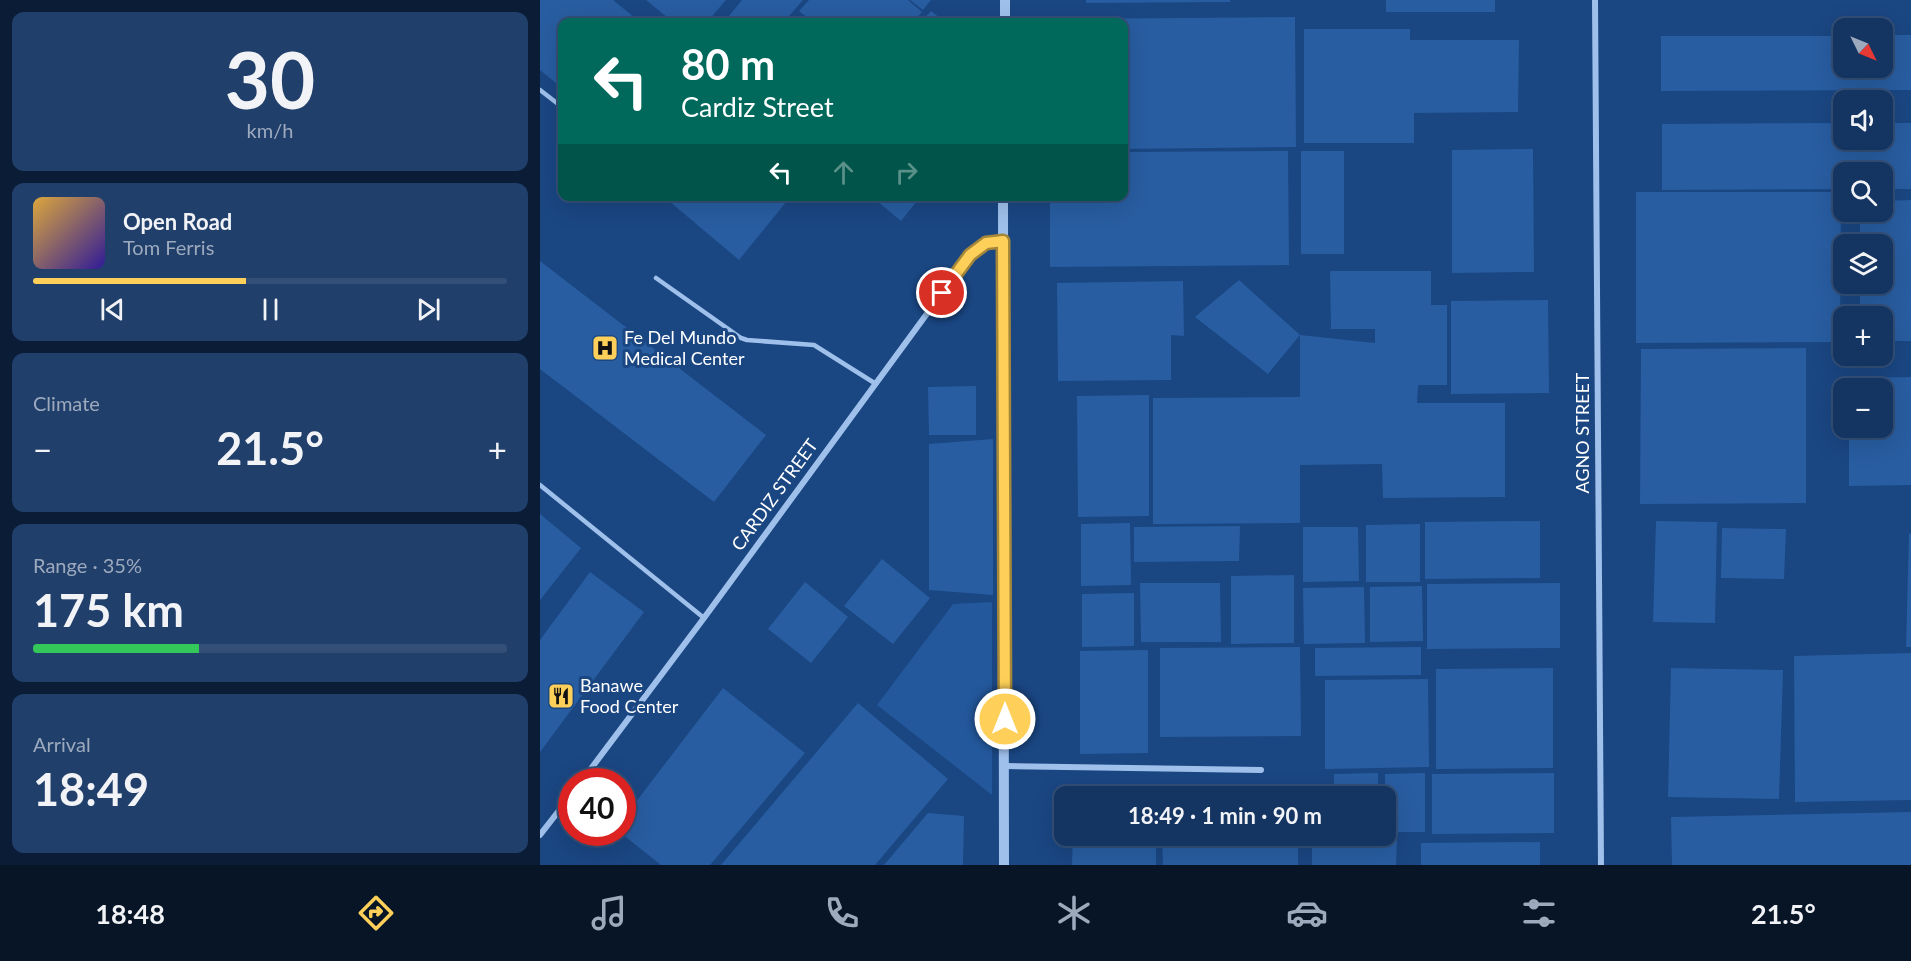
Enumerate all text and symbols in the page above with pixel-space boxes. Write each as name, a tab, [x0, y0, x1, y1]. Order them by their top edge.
north arrow	[1833, 18, 1893, 78]
map controls	[1833, 18, 1893, 438]
text: 30	[225, 32, 315, 126]
text: 80 m	[681, 39, 775, 89]
icon: left	[582, 42, 660, 120]
text: Cardiz Street	[681, 90, 834, 123]
button: sound	[1833, 90, 1893, 150]
text: km/h	[247, 118, 293, 142]
icon: left	[764, 156, 797, 189]
icon: ahead	[827, 156, 860, 189]
icon: right	[890, 156, 923, 189]
button: search	[1833, 162, 1893, 222]
text: Open Road	[123, 208, 232, 235]
button: layers	[1833, 234, 1893, 294]
text: Tom Ferris	[123, 235, 214, 259]
pin	[916, 267, 967, 318]
icon: arrive	[925, 276, 958, 309]
icon: previous	[96, 293, 129, 326]
icon: pause	[254, 293, 287, 326]
icon: next	[412, 293, 445, 326]
button: +	[1833, 306, 1893, 366]
place label: Fe Del Mundo Medical Center	[624, 326, 745, 369]
hospital icon: Fe Del Mundo Medical Center	[590, 333, 620, 363]
street label: AGNO STREET	[1571, 372, 1593, 493]
button: −	[1833, 378, 1893, 438]
text: Climate	[33, 391, 100, 415]
text: 21.5°	[216, 421, 324, 475]
text: −	[33, 429, 52, 469]
text: +	[488, 429, 507, 469]
street label: CARDIZ STREET	[726, 434, 822, 555]
text: Range · 35%	[33, 553, 142, 577]
text: 175 km	[33, 583, 184, 637]
place label: Banawe Food Center	[580, 674, 679, 717]
restaurant icon: Banawe Food Center	[546, 681, 576, 711]
position arrow	[973, 687, 1037, 751]
text: Arrival	[33, 732, 91, 756]
text: 18:49	[33, 762, 149, 816]
speed limit sign: 40	[558, 768, 636, 846]
text: 18:49 · 1 min · 90 m	[1128, 802, 1322, 829]
icon: directions	[355, 892, 397, 934]
icon: music	[588, 892, 630, 934]
icon: phone	[821, 892, 863, 934]
icon: climate	[1053, 892, 1095, 934]
icon: car	[1286, 892, 1328, 934]
icon: filters	[1518, 892, 1560, 934]
text: 18:48	[95, 897, 165, 930]
text: 21.5°	[1751, 897, 1816, 930]

